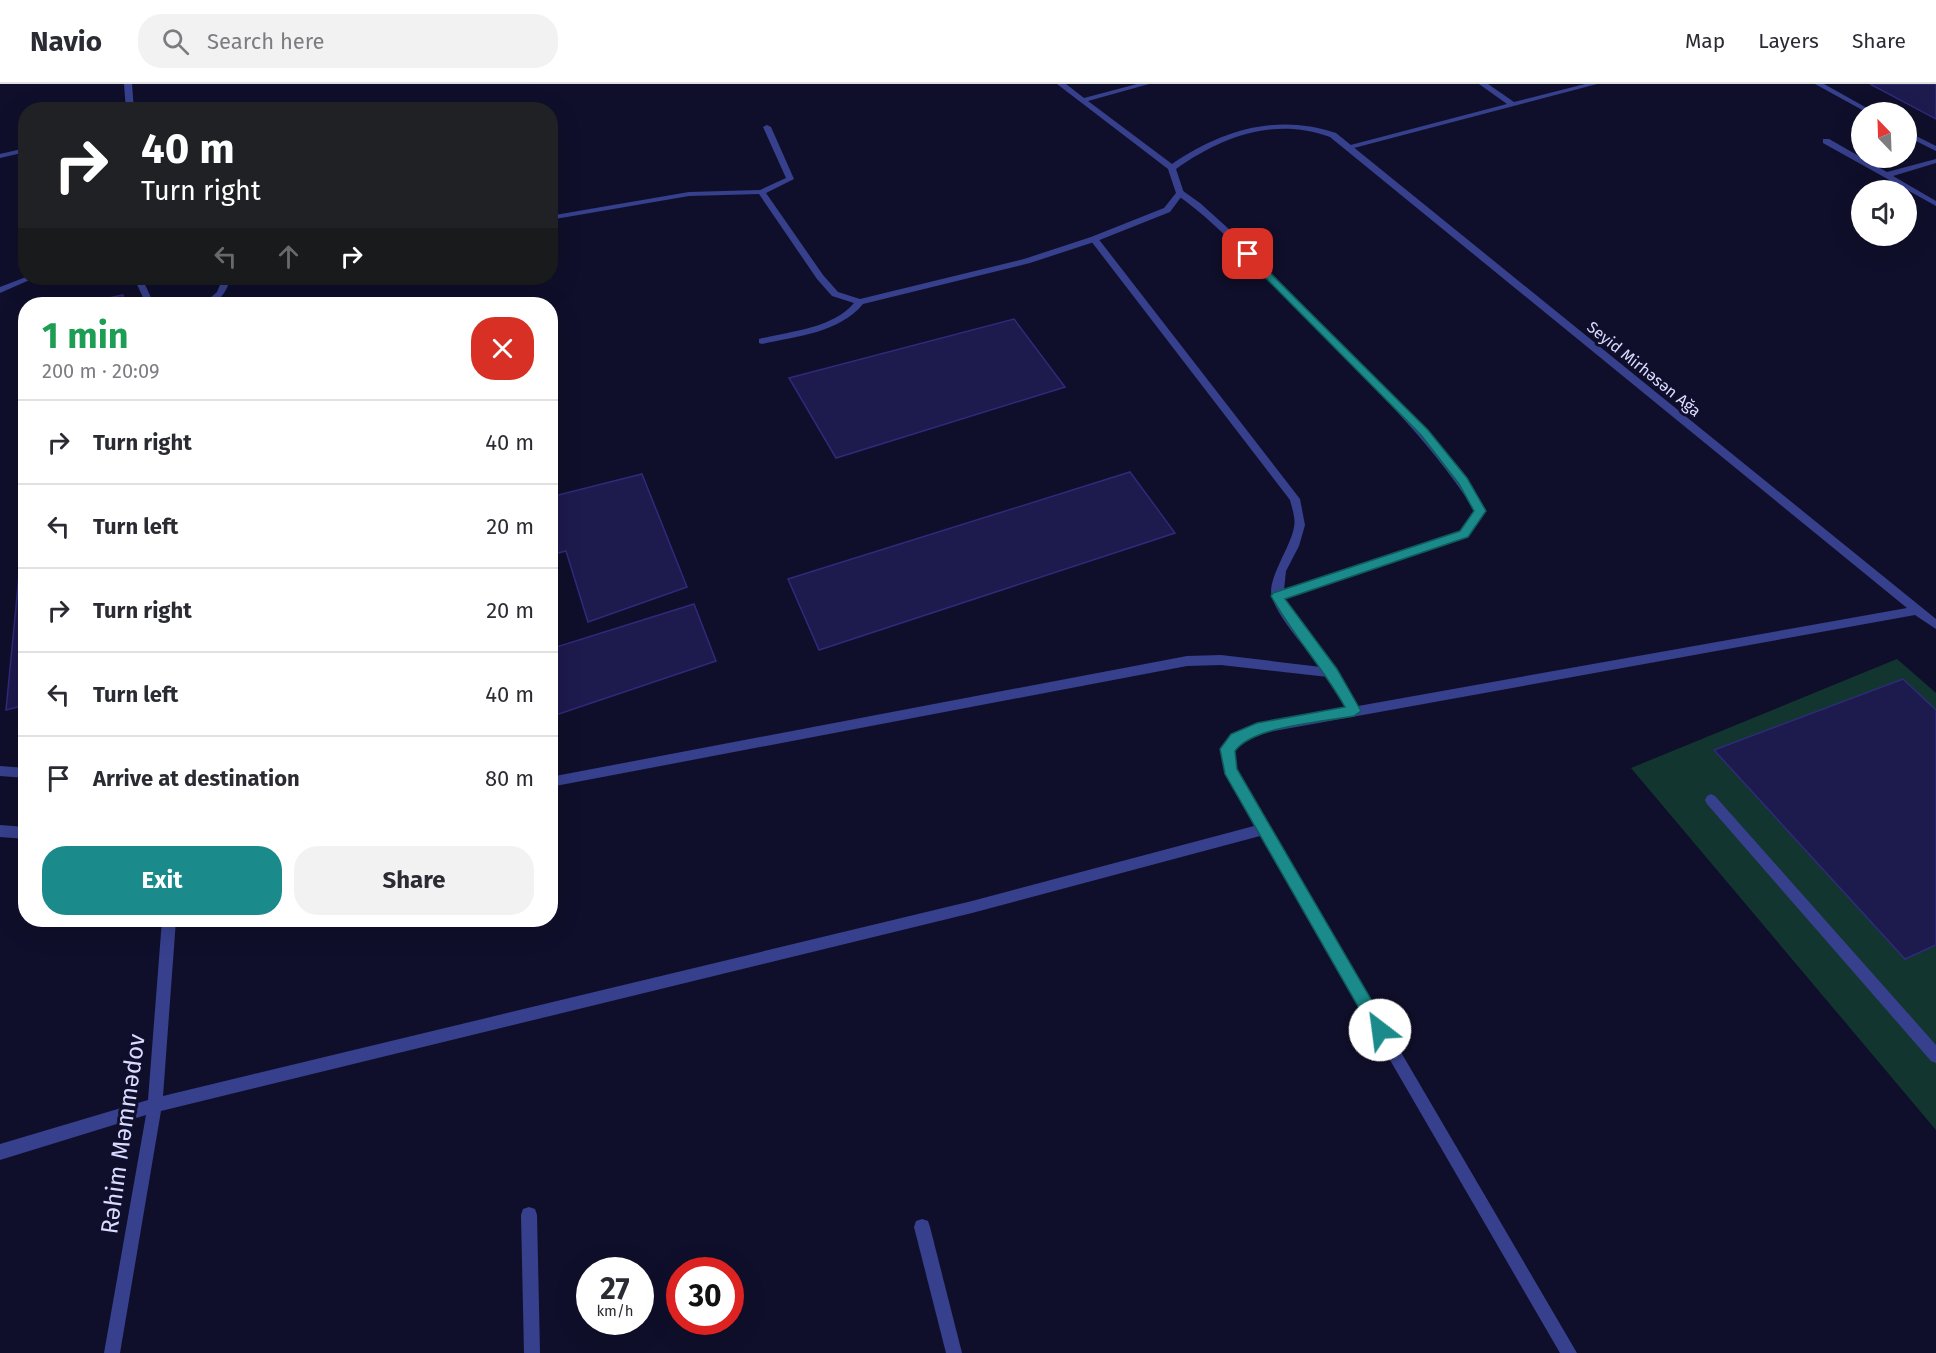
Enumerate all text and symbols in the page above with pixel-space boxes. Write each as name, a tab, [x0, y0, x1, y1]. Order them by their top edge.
search box	[138, 14, 558, 68]
text: Navio	[30, 25, 102, 58]
icon: search	[159, 25, 192, 58]
text: Search here	[207, 28, 325, 55]
text: Map	[1685, 28, 1725, 54]
text: Layers	[1758, 28, 1819, 54]
text: Share	[1852, 28, 1906, 54]
north arrow	[1851, 102, 1917, 168]
map controls	[1851, 102, 1917, 246]
text: 40 m	[141, 124, 235, 174]
icon: right	[42, 126, 120, 204]
text: Turn right	[141, 175, 261, 207]
button: sound	[1851, 180, 1917, 246]
pin	[1222, 228, 1273, 279]
icon: arrive	[1231, 237, 1264, 270]
icon: left	[209, 240, 242, 273]
icon: ahead	[272, 240, 305, 273]
icon: right	[335, 240, 368, 273]
text: 1 min	[42, 314, 129, 358]
button: close	[471, 317, 534, 380]
street label: Seyid Mirhəsən Ağa	[1583, 317, 1705, 421]
text: 200 m · 20:09	[42, 359, 159, 383]
icon: right	[42, 426, 75, 459]
text: Turn right	[93, 429, 192, 456]
text: 40 m	[485, 429, 534, 456]
icon: left	[42, 510, 75, 543]
text: Turn left	[93, 513, 178, 540]
text: 20 m	[486, 513, 534, 540]
icon: right	[42, 594, 75, 627]
text: Turn right	[93, 597, 192, 624]
text: 20 m	[486, 597, 534, 624]
icon: left	[42, 678, 75, 711]
text: Turn left	[93, 681, 178, 708]
text: 40 m	[485, 681, 534, 708]
icon: arrive	[42, 762, 75, 795]
text: Arrive at destination	[93, 765, 300, 792]
text: 80 m	[485, 765, 534, 792]
button: Exit	[42, 846, 282, 915]
button: Share	[294, 846, 534, 915]
position arrow	[1348, 998, 1412, 1062]
street label: Rəhim Məmmədov	[95, 1032, 151, 1236]
speed limit sign: 30	[666, 1257, 744, 1335]
text: 27	[600, 1271, 630, 1307]
text: km/h	[596, 1302, 634, 1320]

